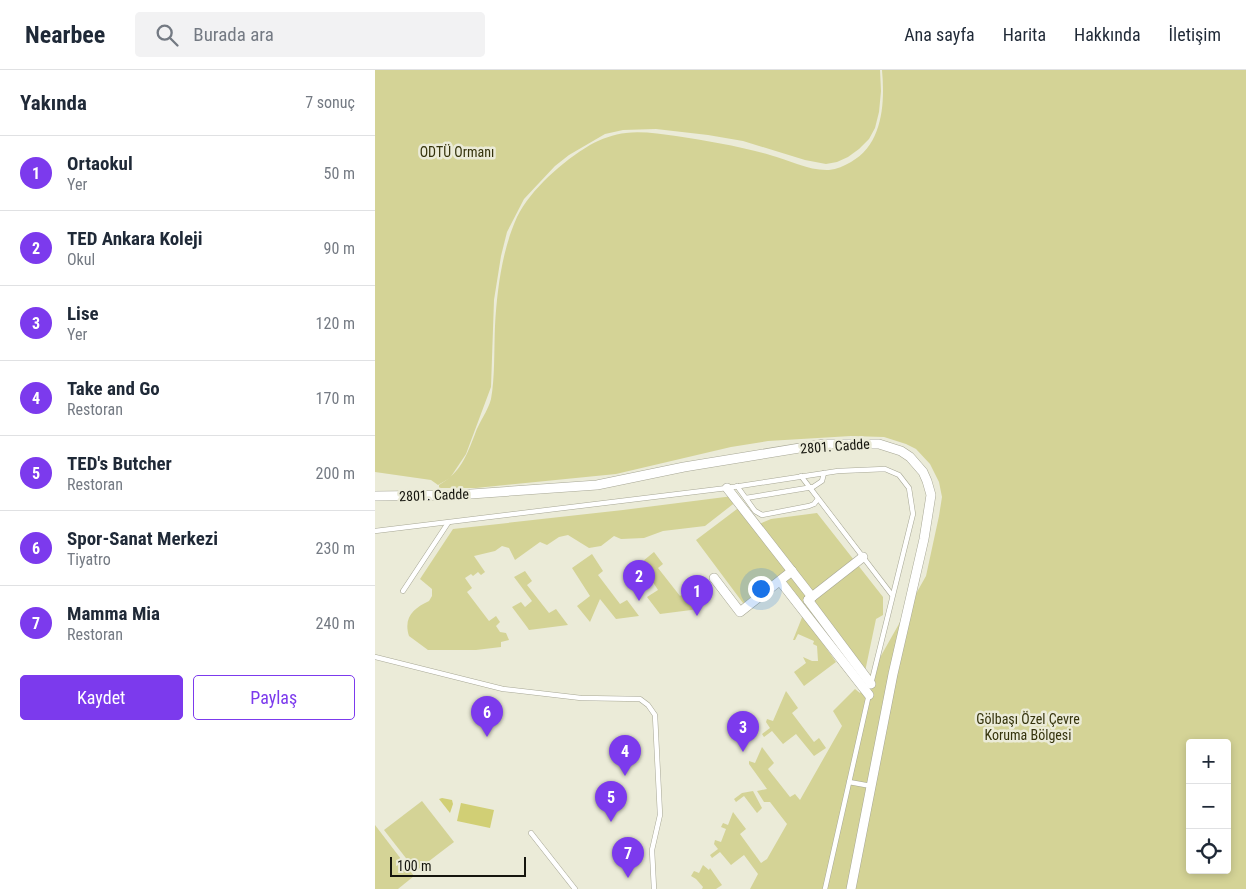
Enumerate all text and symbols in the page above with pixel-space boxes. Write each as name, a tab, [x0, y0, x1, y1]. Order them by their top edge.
search box	[135, 12, 485, 57]
text: Nearbee	[25, 21, 105, 49]
icon: search	[153, 21, 181, 49]
text: Burada ara	[193, 23, 274, 46]
text: Ana sayfa	[904, 24, 975, 45]
text: Harita	[1003, 24, 1046, 45]
text: Hakkında	[1074, 24, 1141, 45]
text: İletişim	[1169, 24, 1221, 45]
text: Yakında	[20, 91, 87, 115]
text: 7 sonuç	[305, 93, 355, 112]
park label: ODTÜ Ormanı	[420, 144, 494, 160]
text: Ortaokul	[67, 152, 133, 175]
text: 1	[32, 164, 40, 183]
text: 50 m	[323, 164, 355, 183]
text: Yer	[67, 175, 87, 194]
text: TED Ankara Koleji	[67, 227, 202, 250]
text: 2	[32, 239, 40, 258]
text: 90 m	[323, 239, 355, 258]
text: Okul	[67, 250, 95, 269]
text: Lise	[67, 302, 99, 325]
text: 3	[32, 314, 40, 333]
text: 120 m	[316, 314, 355, 333]
text: Yer	[67, 325, 87, 344]
text: Take and Go	[67, 377, 160, 400]
text: 4	[32, 389, 40, 408]
text: 170 m	[316, 389, 355, 408]
text: Restoran	[67, 400, 123, 419]
street label: 2801. Cadde	[800, 436, 871, 456]
text: TED's Butcher	[67, 452, 172, 475]
text: 5	[32, 464, 40, 483]
text: 200 m	[316, 464, 355, 483]
text: Restoran	[67, 475, 123, 494]
street label: 2801. Cadde	[399, 486, 470, 504]
text: Spor-Sanat Merkezi	[67, 527, 218, 550]
text: 6	[32, 539, 40, 558]
text: 230 m	[316, 539, 355, 558]
text: Tiyatro	[67, 550, 111, 569]
pin: 2	[623, 560, 655, 601]
pin: 1	[681, 575, 713, 616]
your location	[748, 576, 774, 602]
text: Mamma Mia	[67, 602, 160, 625]
text: 7	[32, 614, 40, 633]
text: 240 m	[316, 614, 355, 633]
text: Restoran	[67, 625, 123, 644]
button: Kaydet	[20, 675, 183, 720]
button: Paylaş	[193, 675, 355, 720]
pin: 6	[471, 696, 503, 737]
pin: 3	[727, 711, 759, 752]
park label: Gölbaşı Özel Çevre Koruma Bölgesi	[976, 711, 1080, 743]
pin: 4	[609, 735, 641, 776]
map controls	[1186, 739, 1231, 874]
button: +	[1186, 739, 1231, 784]
pin: 5	[595, 781, 627, 822]
button: −	[1186, 784, 1231, 829]
button: locate	[1186, 829, 1231, 874]
pin: 7	[612, 837, 644, 878]
scale bar	[390, 854, 526, 877]
text: 100 m	[397, 858, 432, 874]

